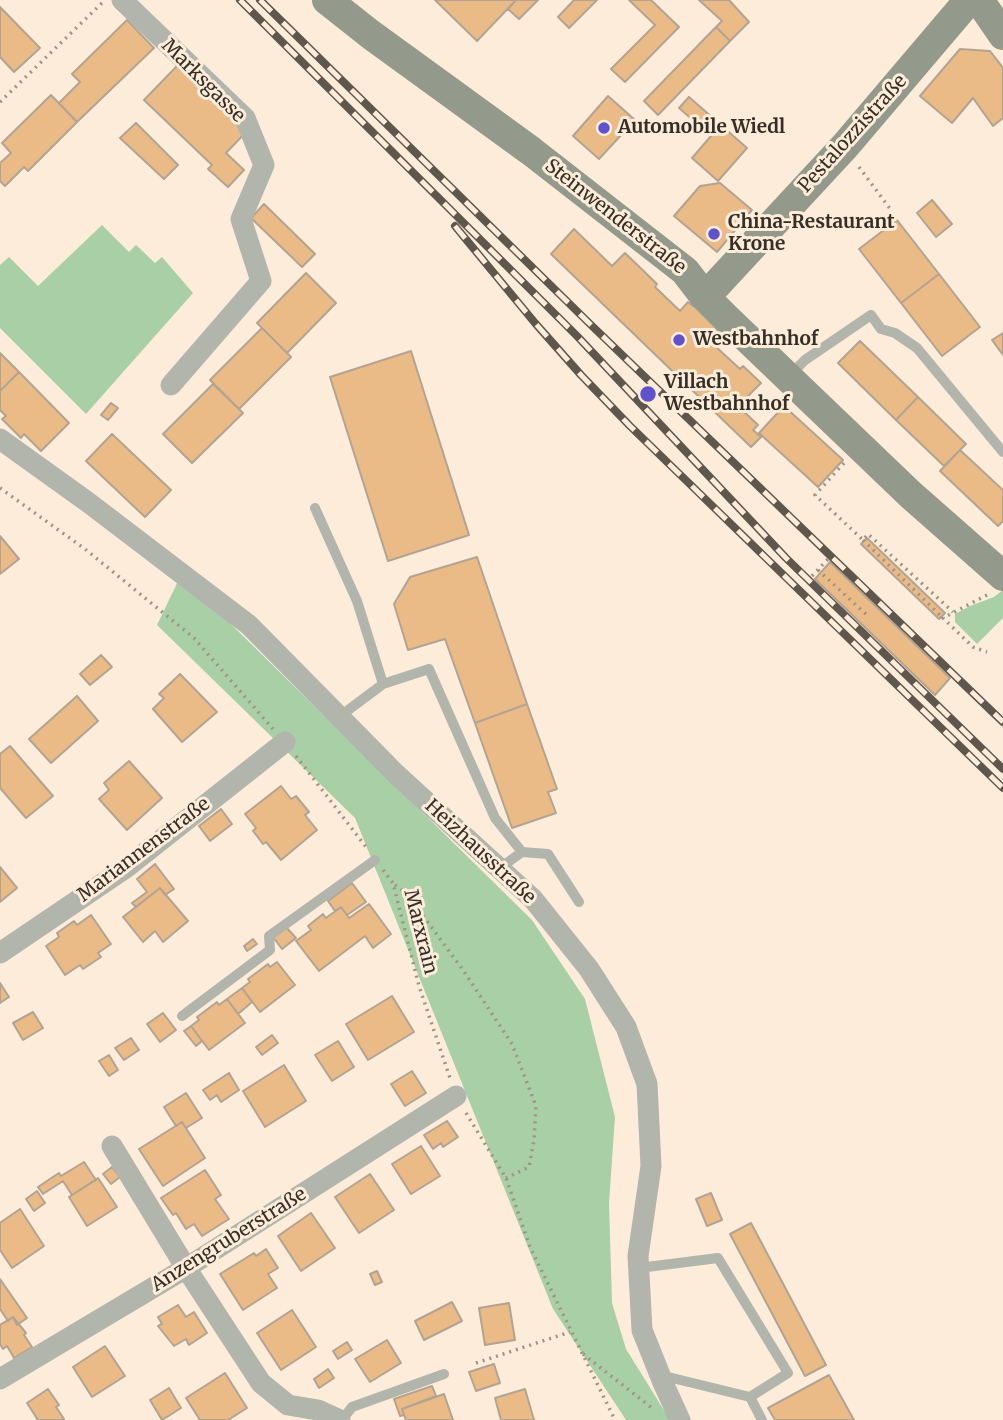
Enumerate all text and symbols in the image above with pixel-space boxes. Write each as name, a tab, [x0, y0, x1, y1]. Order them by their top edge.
street label: Marksgasse	[157, 35, 249, 127]
street label: Pestalozzistraße	[794, 70, 912, 198]
place label: Automobile Wiedl	[618, 117, 785, 139]
marker: Automobile Wiedl	[596, 120, 612, 136]
street label: Steinwenderstraße	[540, 155, 690, 279]
place label: China-Restaurant Krone	[728, 212, 895, 256]
marker: China-Restaurant Krone	[706, 226, 722, 242]
place label: Westbahnhof	[693, 329, 818, 351]
marker: Westbahnhof	[671, 332, 687, 348]
place label: Villach Westbahnhof	[664, 372, 789, 416]
marker: Villach Westbahnhof	[638, 384, 658, 404]
street label: Mariannenstraße	[73, 793, 215, 907]
street label: Heizhausstraße	[420, 795, 540, 909]
street label: Marxrain	[398, 887, 442, 977]
street label: Anzengruberstraße	[147, 1183, 311, 1297]

